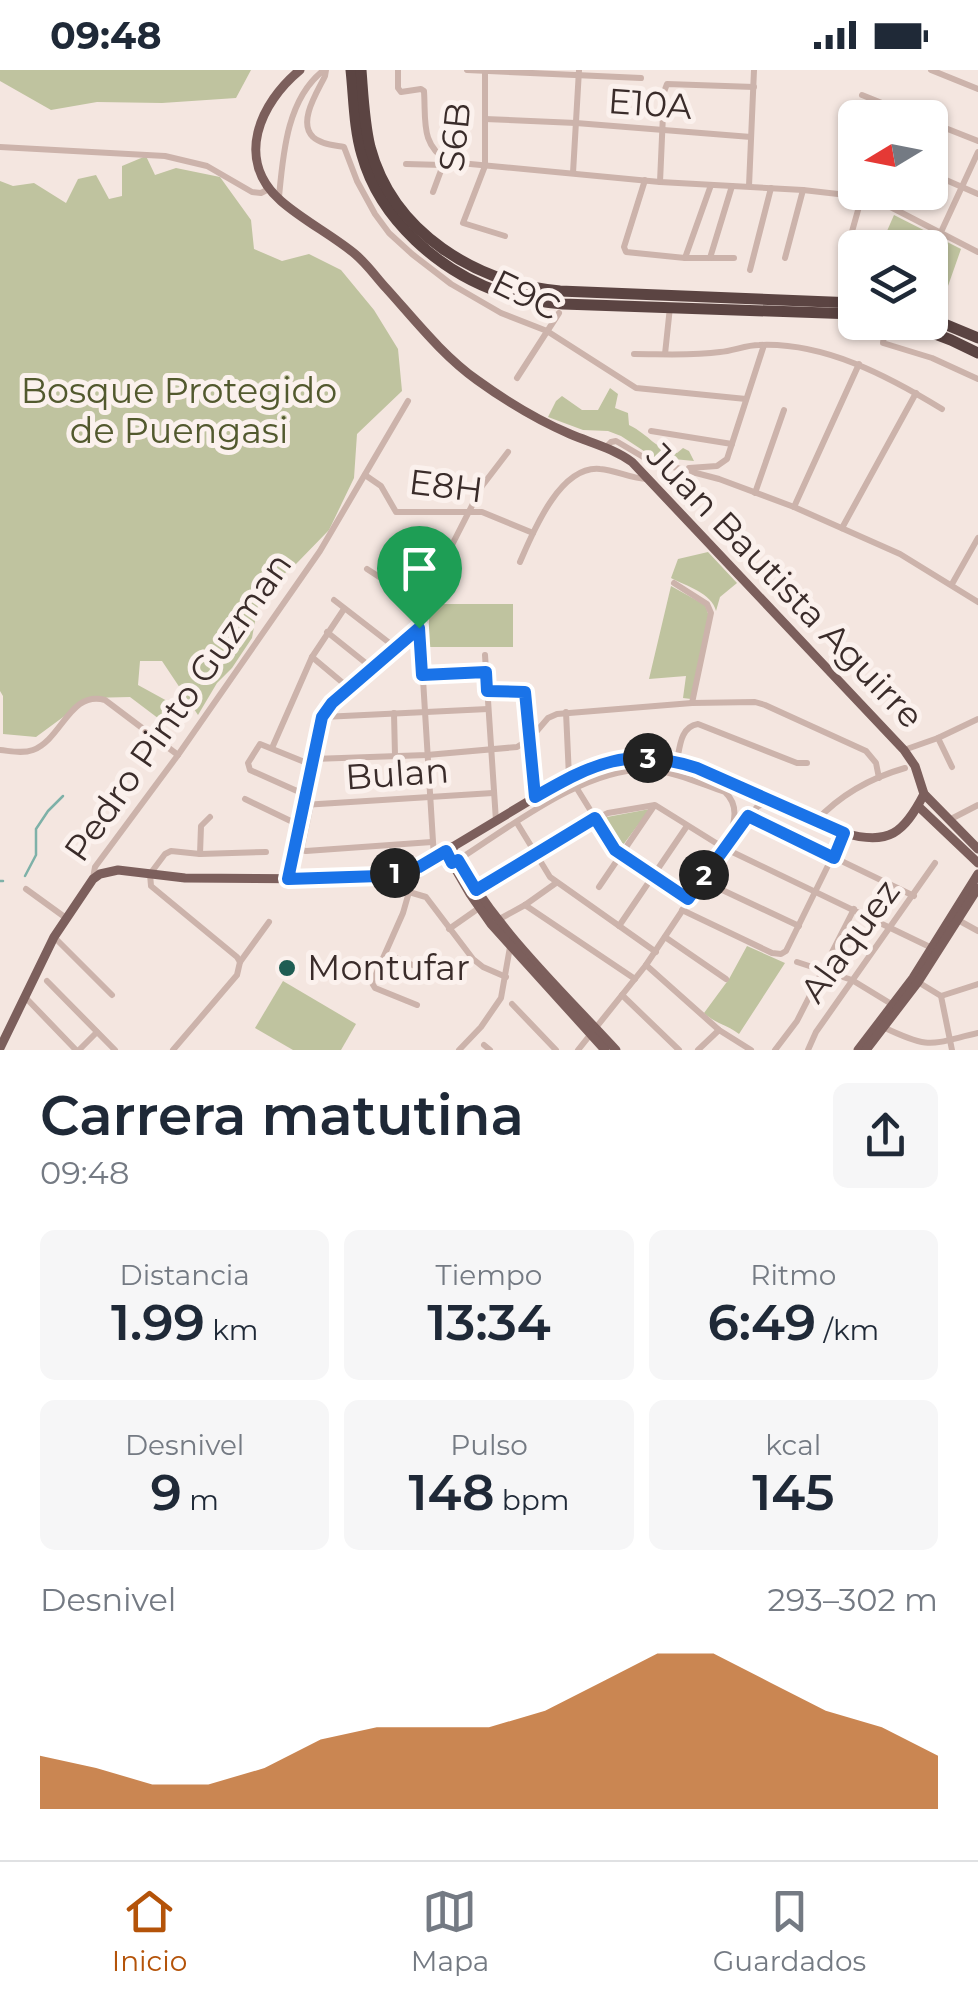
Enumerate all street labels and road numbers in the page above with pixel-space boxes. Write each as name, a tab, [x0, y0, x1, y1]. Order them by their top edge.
street label: E10A	[607, 79, 694, 128]
street label: S6B	[430, 100, 480, 174]
street label: E9C	[486, 260, 567, 329]
street label: Juan Bautista Aguirre	[637, 434, 933, 737]
street label: E8H	[407, 460, 485, 511]
street label: Pedro Pinto Guzman	[55, 544, 300, 869]
street label: Bulan	[344, 748, 450, 799]
street label: Alaquez	[791, 871, 909, 1010]

